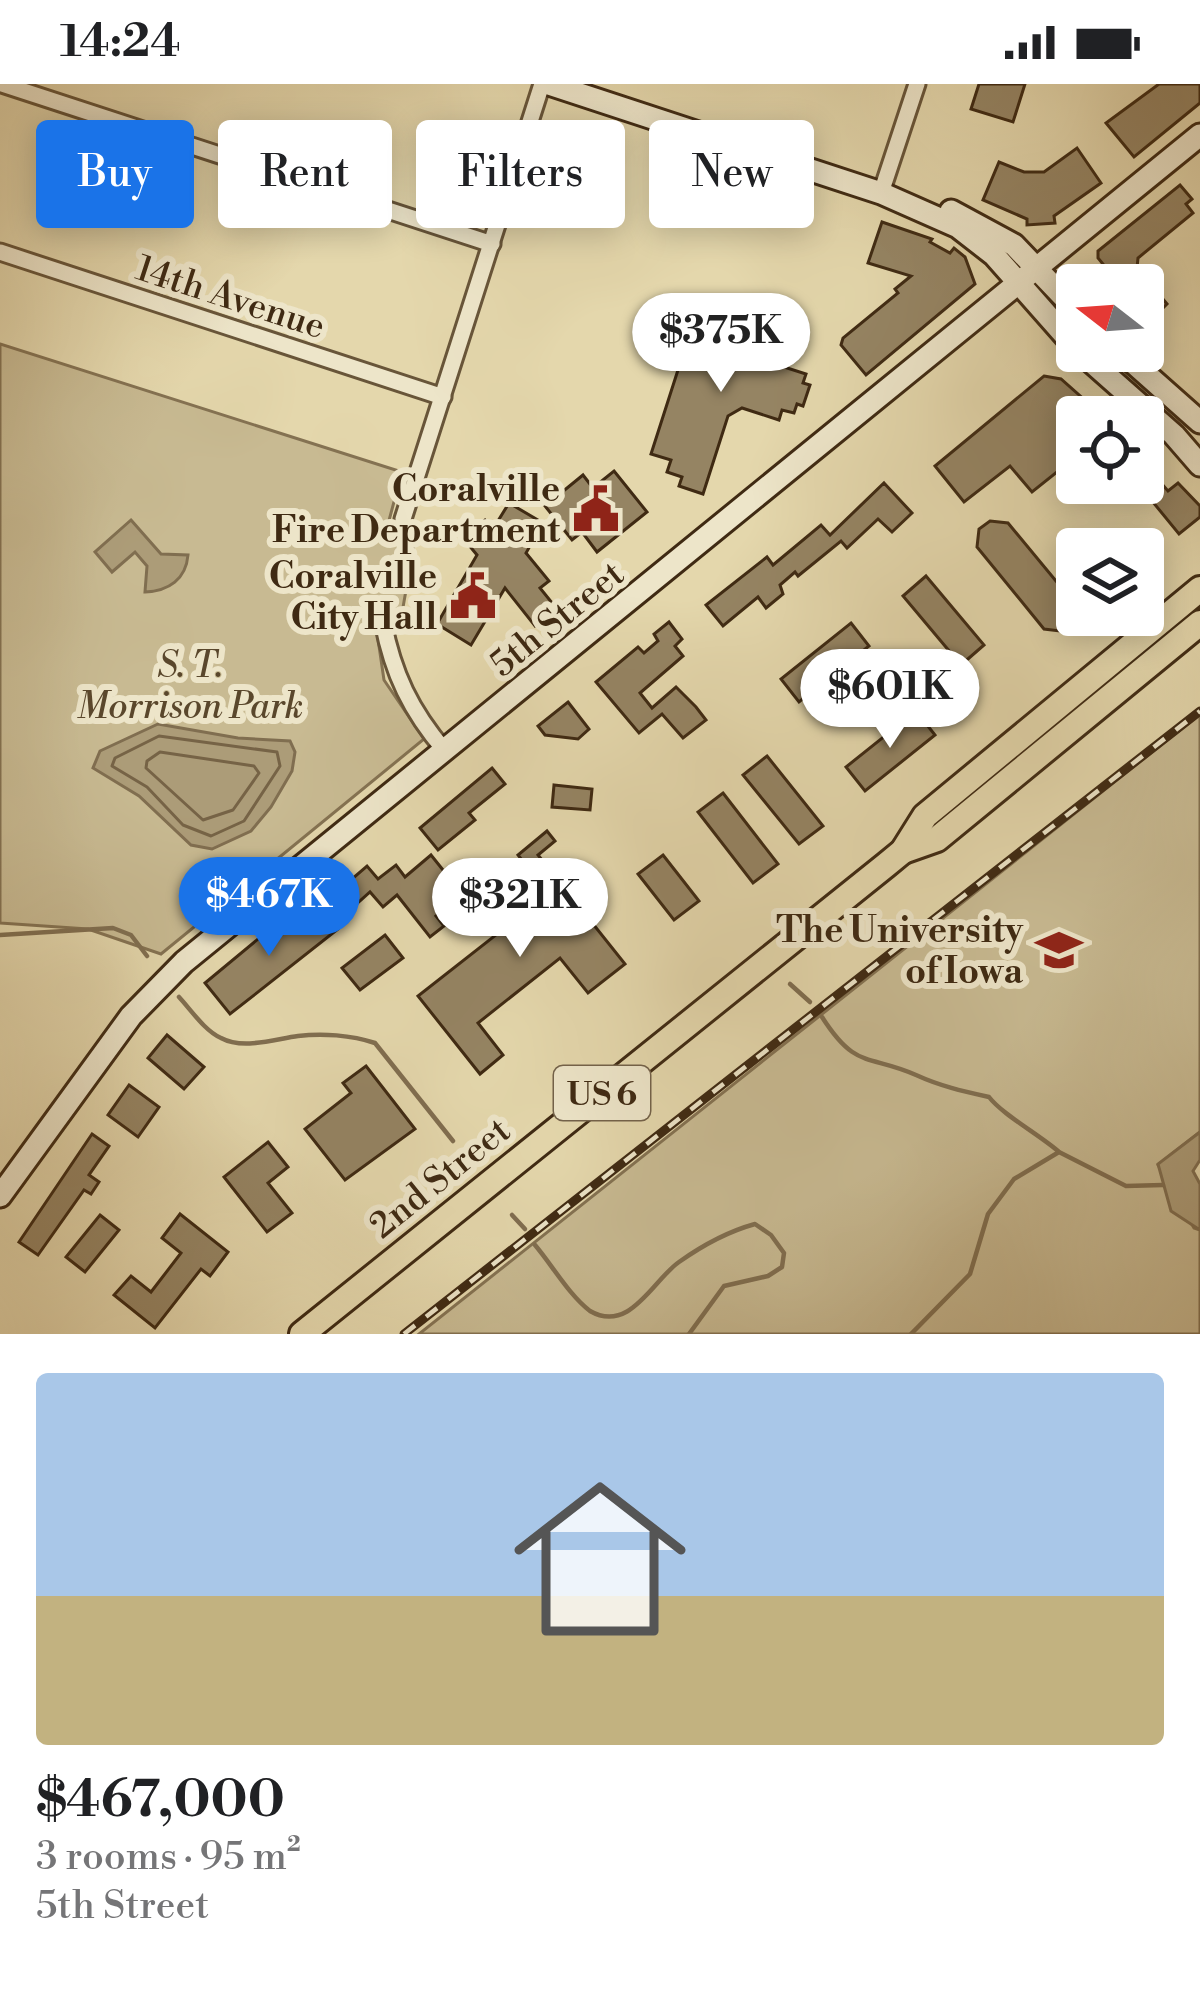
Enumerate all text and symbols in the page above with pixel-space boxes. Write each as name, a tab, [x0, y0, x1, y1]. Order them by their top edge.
text: 14:24	[60, 14, 181, 71]
chip: Buy	[36, 120, 194, 228]
chip: Rent	[218, 120, 392, 228]
chip: Filters	[416, 120, 625, 228]
chip: New	[649, 120, 814, 228]
street label: 14th Avenue	[130, 247, 330, 350]
north arrow	[1056, 264, 1164, 372]
map controls	[1056, 264, 1164, 636]
pin: $375K	[637, 293, 805, 395]
text: $375K	[659, 307, 783, 356]
button: locate	[1056, 396, 1164, 504]
place label: Coralville Fire Department	[272, 468, 560, 554]
public building icon: Coralville Fire Department	[571, 484, 621, 534]
button: layers	[1056, 528, 1164, 636]
street label: 5th Street	[481, 552, 634, 688]
place label: Coralville City Hall	[269, 555, 437, 641]
public building icon: Coralville City Hall	[448, 571, 498, 621]
park label: S. T. Morrison Park	[77, 644, 303, 730]
pin: $601K	[806, 649, 974, 751]
text: $601K	[827, 663, 953, 712]
pin: $467K	[185, 857, 353, 959]
pin: $321K	[436, 858, 604, 960]
text: $467K	[206, 871, 332, 920]
text: $321K	[459, 872, 581, 921]
place label: The University of Iowa	[776, 909, 1024, 995]
school or university icon: The University of Iowa	[1034, 925, 1084, 975]
road number: US 6	[554, 1066, 650, 1120]
street label: 2nd Street	[361, 1109, 520, 1249]
icon: home	[492, 1451, 708, 1667]
text: $467,000	[36, 1769, 285, 1833]
text: 3 rooms · 95 m²	[36, 1833, 301, 1882]
text: 5th Street	[36, 1882, 209, 1931]

